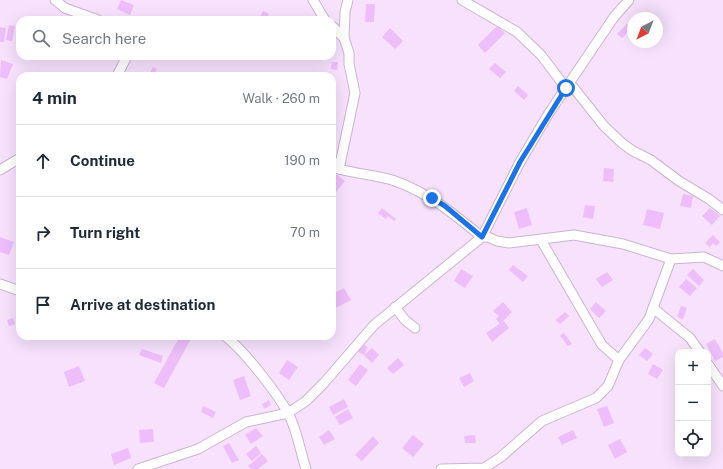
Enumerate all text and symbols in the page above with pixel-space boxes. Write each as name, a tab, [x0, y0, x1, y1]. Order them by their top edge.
north arrow	[627, 12, 663, 48]
search box	[16, 16, 336, 60]
icon: search	[30, 27, 52, 49]
text: Search here	[62, 30, 146, 47]
route start	[557, 79, 575, 97]
text: 4 min	[32, 88, 77, 108]
text: Walk · 260 m	[242, 91, 320, 106]
icon: ahead	[32, 150, 54, 172]
text: Continue	[70, 152, 135, 169]
text: 190 m	[284, 153, 320, 168]
route end	[423, 189, 441, 207]
icon: right	[32, 222, 54, 244]
text: Turn right	[70, 224, 140, 241]
text: 70 m	[290, 225, 320, 240]
icon: arrive	[32, 294, 54, 316]
text: Arrive at destination	[70, 296, 215, 313]
map controls	[675, 349, 711, 457]
button: +	[675, 349, 711, 385]
button: −	[675, 385, 711, 421]
button: locate	[675, 421, 711, 457]

